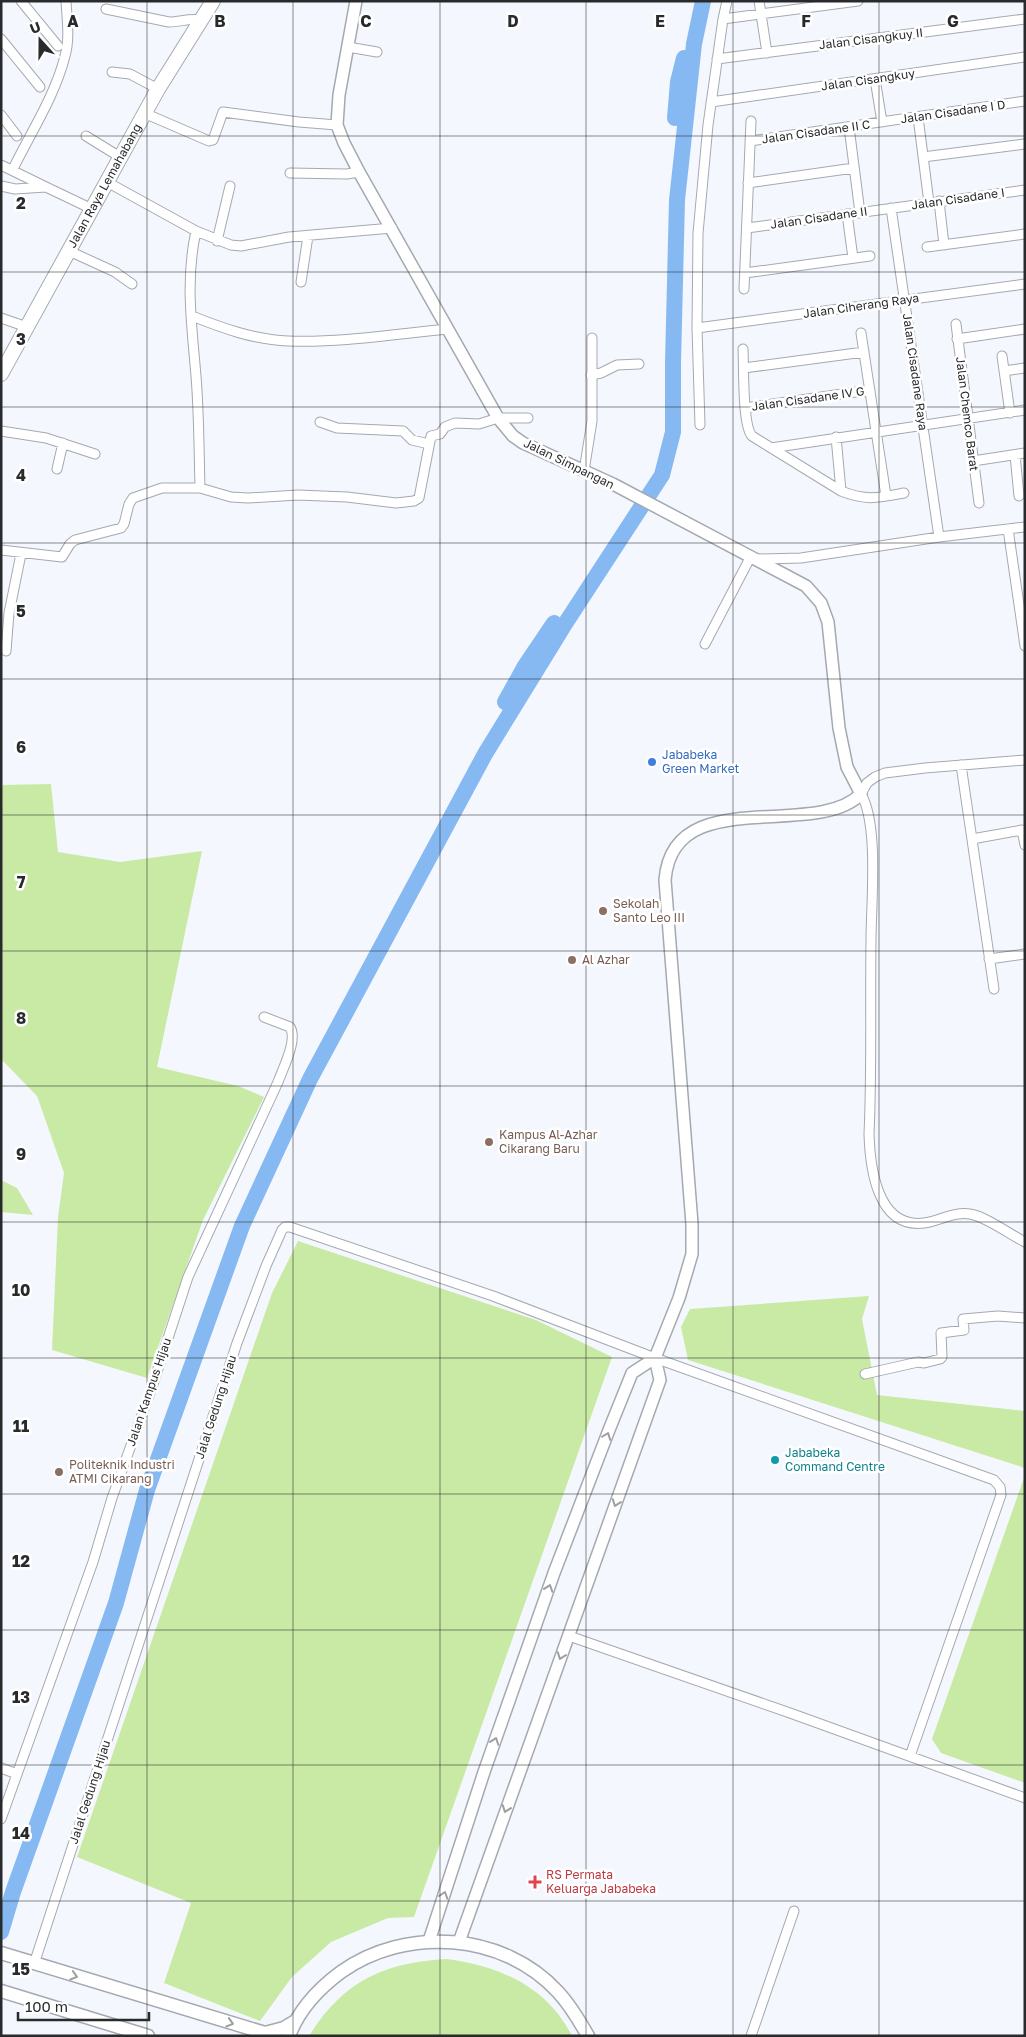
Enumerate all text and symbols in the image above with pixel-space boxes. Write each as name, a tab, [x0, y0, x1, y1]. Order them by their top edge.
text: A	[67, 11, 79, 31]
text: B	[214, 11, 226, 31]
text: C	[360, 11, 372, 31]
text: D	[507, 11, 519, 31]
text: E	[655, 11, 665, 31]
text: F	[801, 11, 811, 31]
text: G	[947, 11, 959, 31]
north arrow	[15, 15, 65, 65]
text: U	[27, 18, 43, 37]
street label: Jalan Cisangkuy II	[818, 25, 924, 52]
street label: Jalan Cisangkuy	[820, 65, 916, 94]
street label: Jalan Cisadane I D	[900, 97, 1006, 126]
street label: Jalan Cisadane II C	[761, 116, 871, 147]
street label: Jalan Raya Lemahabang	[64, 121, 145, 250]
street label: Jalan Cisadane I	[910, 185, 1006, 212]
text: 2	[16, 193, 26, 213]
street label: Jalan Cisadane II	[769, 203, 868, 232]
street label: Jalan Ciherang Raya	[802, 290, 920, 321]
street label: Jalan Cisadane Raya	[900, 312, 931, 431]
text: 3	[16, 329, 26, 349]
street label: Jalan Chemco Barat	[953, 356, 982, 472]
street label: Jalan Cisadane IV G	[751, 383, 865, 414]
street label: Jalan Simpangan	[521, 435, 617, 492]
text: 4	[16, 465, 26, 485]
text: 5	[16, 601, 26, 621]
text: 6	[16, 737, 26, 757]
place label: Jababeka Green Market	[662, 747, 740, 776]
marker: Jababeka Green Market	[646, 756, 658, 768]
text: 7	[17, 872, 26, 892]
place label: Sekolah Santo Leo III	[613, 896, 685, 925]
marker: Sekolah Santo Leo III	[597, 905, 609, 917]
place label: Al Azhar	[582, 952, 630, 967]
marker: Al Azhar	[566, 954, 578, 966]
text: 8	[16, 1008, 26, 1028]
place label: Kampus Al-Azhar Cikarang Baru	[499, 1127, 598, 1156]
marker: Kampus Al-Azhar Cikarang Baru	[483, 1136, 495, 1148]
text: 9	[16, 1144, 26, 1164]
text: 10	[12, 1280, 30, 1300]
street label: Jalan Kampus Hijau	[123, 1336, 174, 1448]
street label: Jalal Gedung Hijau	[192, 1353, 239, 1461]
text: 11	[13, 1416, 29, 1436]
one-way arrow	[601, 1432, 611, 1440]
place label: Jababeka Command Centre	[785, 1445, 885, 1474]
marker: Jababeka Command Centre	[769, 1454, 781, 1466]
place label: Politeknik Industri ATMI Cikarang	[69, 1457, 175, 1486]
marker: Politeknik Industri ATMI Cikarang	[53, 1466, 65, 1478]
one-way arrow	[612, 1498, 622, 1507]
text: 12	[12, 1551, 30, 1571]
one-way arrow	[543, 1584, 553, 1592]
one-way arrow	[557, 1651, 567, 1660]
text: 13	[12, 1687, 30, 1707]
one-way arrow	[489, 1737, 499, 1746]
street label: Jalal Gedung Hijau	[66, 1738, 113, 1846]
one-way arrow	[502, 1804, 512, 1813]
text: 14	[12, 1823, 30, 1843]
place label: RS Permata Keluarga Jababeka	[546, 1867, 656, 1896]
marker: RS Permata Keluarga Jababeka	[528, 1875, 542, 1889]
one-way arrow	[438, 1891, 448, 1900]
text: 15	[12, 1959, 30, 1979]
one-way arrow	[69, 1970, 78, 1980]
scale bar	[18, 1990, 149, 2022]
text: 100 m	[25, 1997, 68, 2015]
one-way arrow	[225, 2017, 233, 2027]

